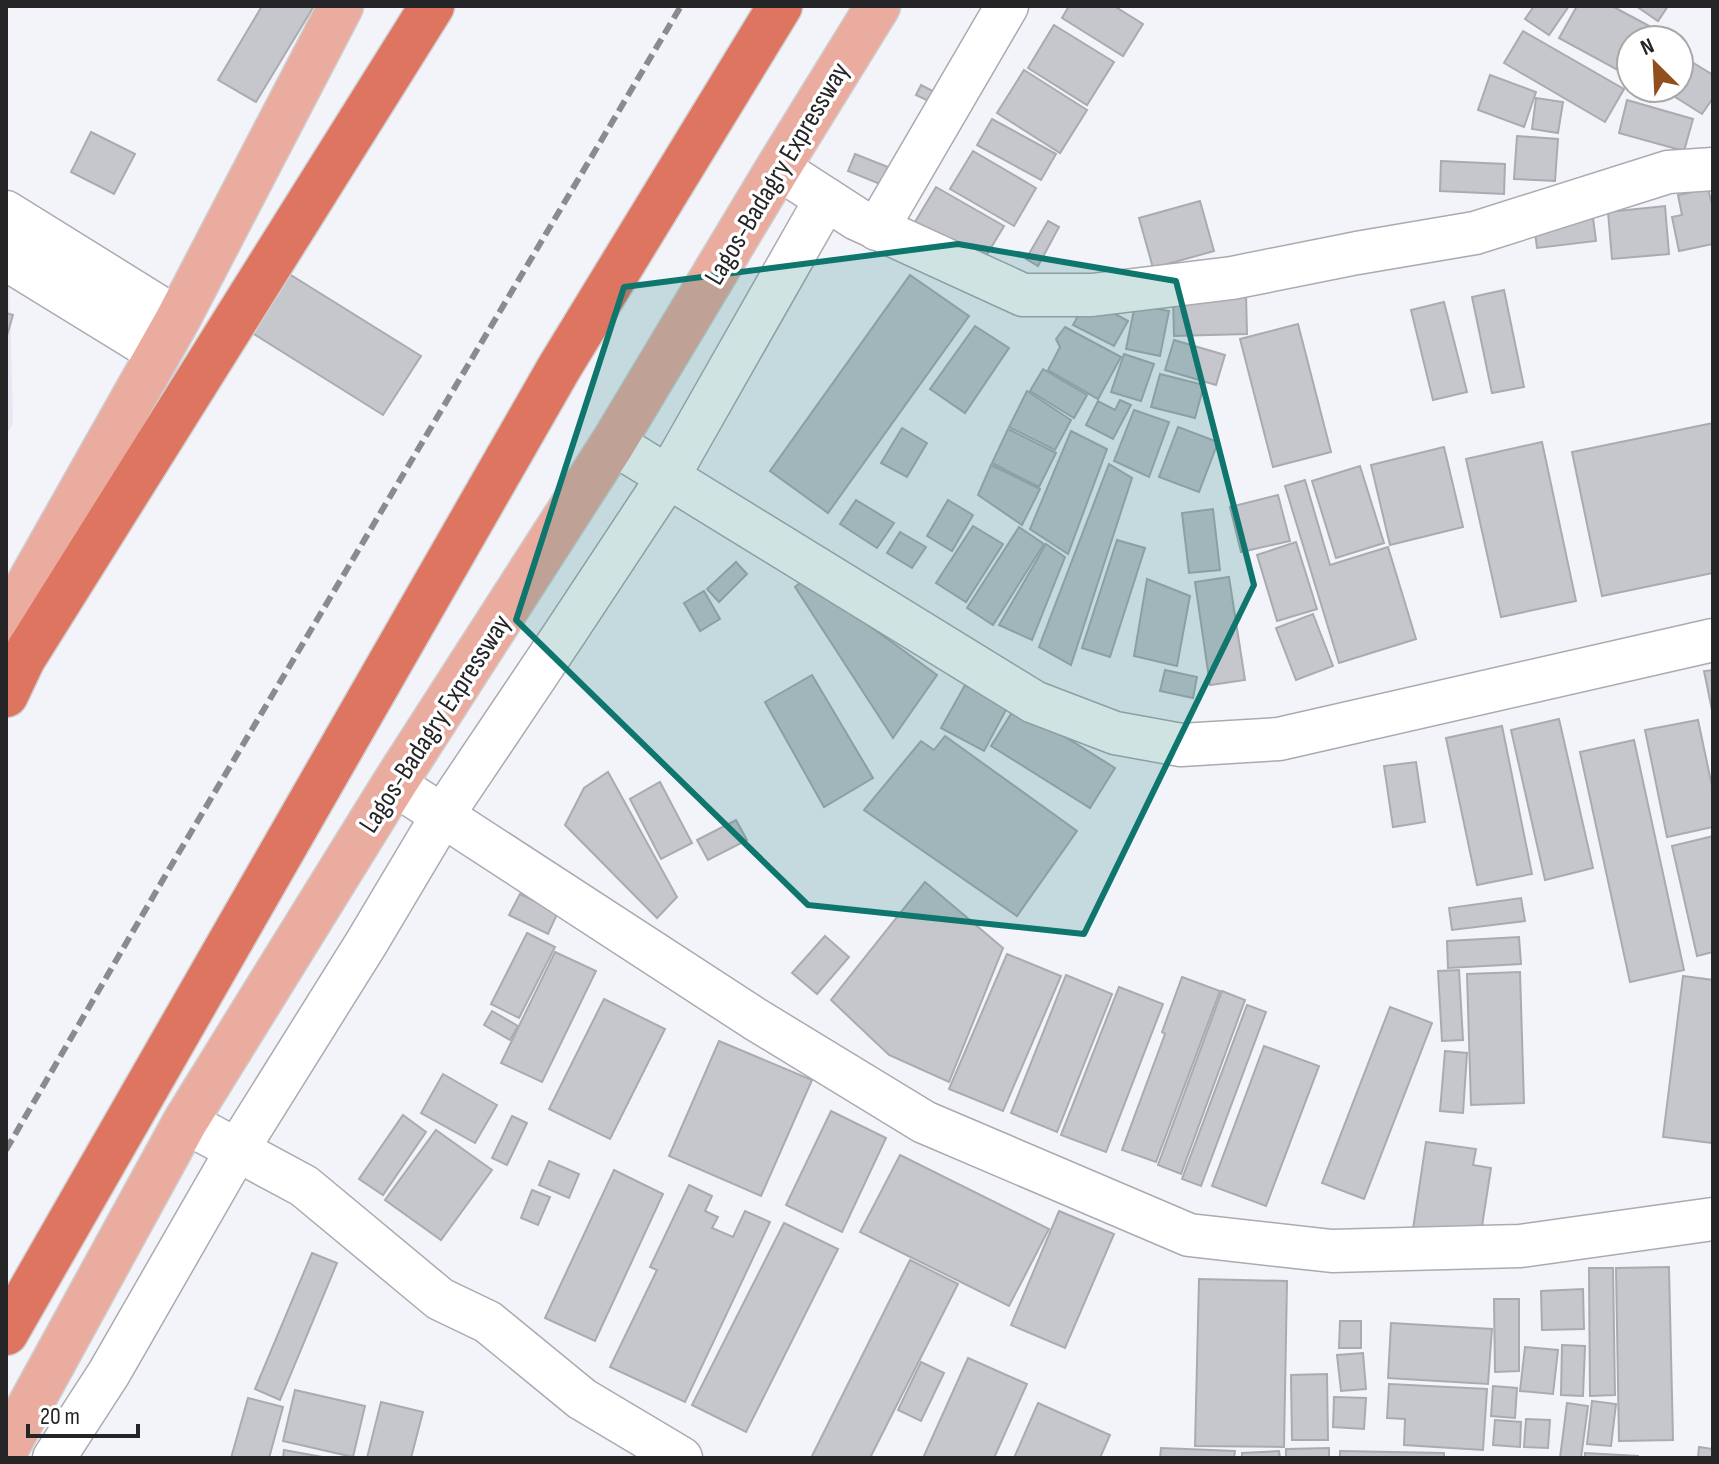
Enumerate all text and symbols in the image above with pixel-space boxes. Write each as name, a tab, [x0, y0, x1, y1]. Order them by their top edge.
north arrow	[1615, 24, 1695, 104]
text: N	[1637, 32, 1658, 62]
street label: Lagos-Badagry Expressway	[698, 56, 857, 291]
street label: Lagos-Badagry Expressway	[352, 608, 518, 839]
scale bar	[28, 1388, 138, 1438]
text: 20 m	[40, 1402, 80, 1431]

